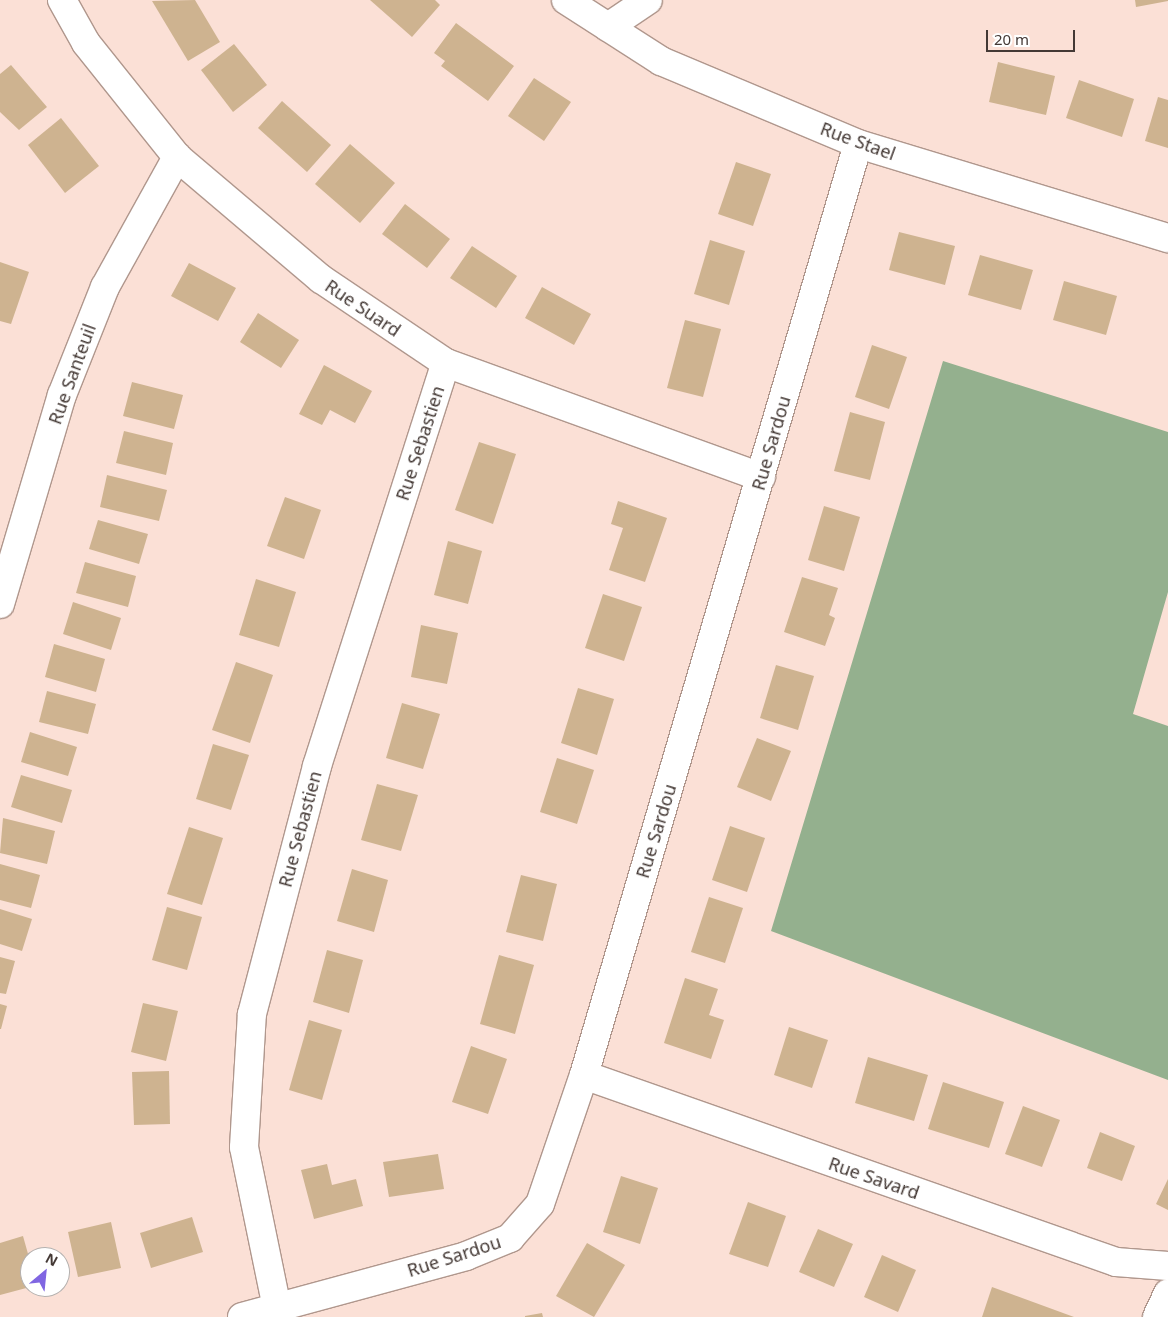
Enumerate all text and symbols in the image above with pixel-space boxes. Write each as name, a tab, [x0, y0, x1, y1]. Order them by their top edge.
scale bar	[988, 20, 1077, 52]
text: 20 m	[994, 29, 1029, 49]
street label: Rue Stael	[817, 117, 899, 165]
street label: Rue Suard	[321, 275, 405, 341]
street label: Rue Santeuil	[44, 321, 100, 427]
street label: Rue Sebastien	[391, 383, 449, 503]
street label: Rue Sardou	[747, 393, 795, 493]
street label: Rue Sebastien	[274, 769, 326, 889]
street label: Rue Sardou	[631, 781, 681, 881]
street label: Rue Savard	[826, 1152, 922, 1204]
street label: Rue Sardou	[404, 1231, 504, 1281]
north arrow	[20, 1247, 70, 1297]
text: N	[42, 1248, 61, 1270]

